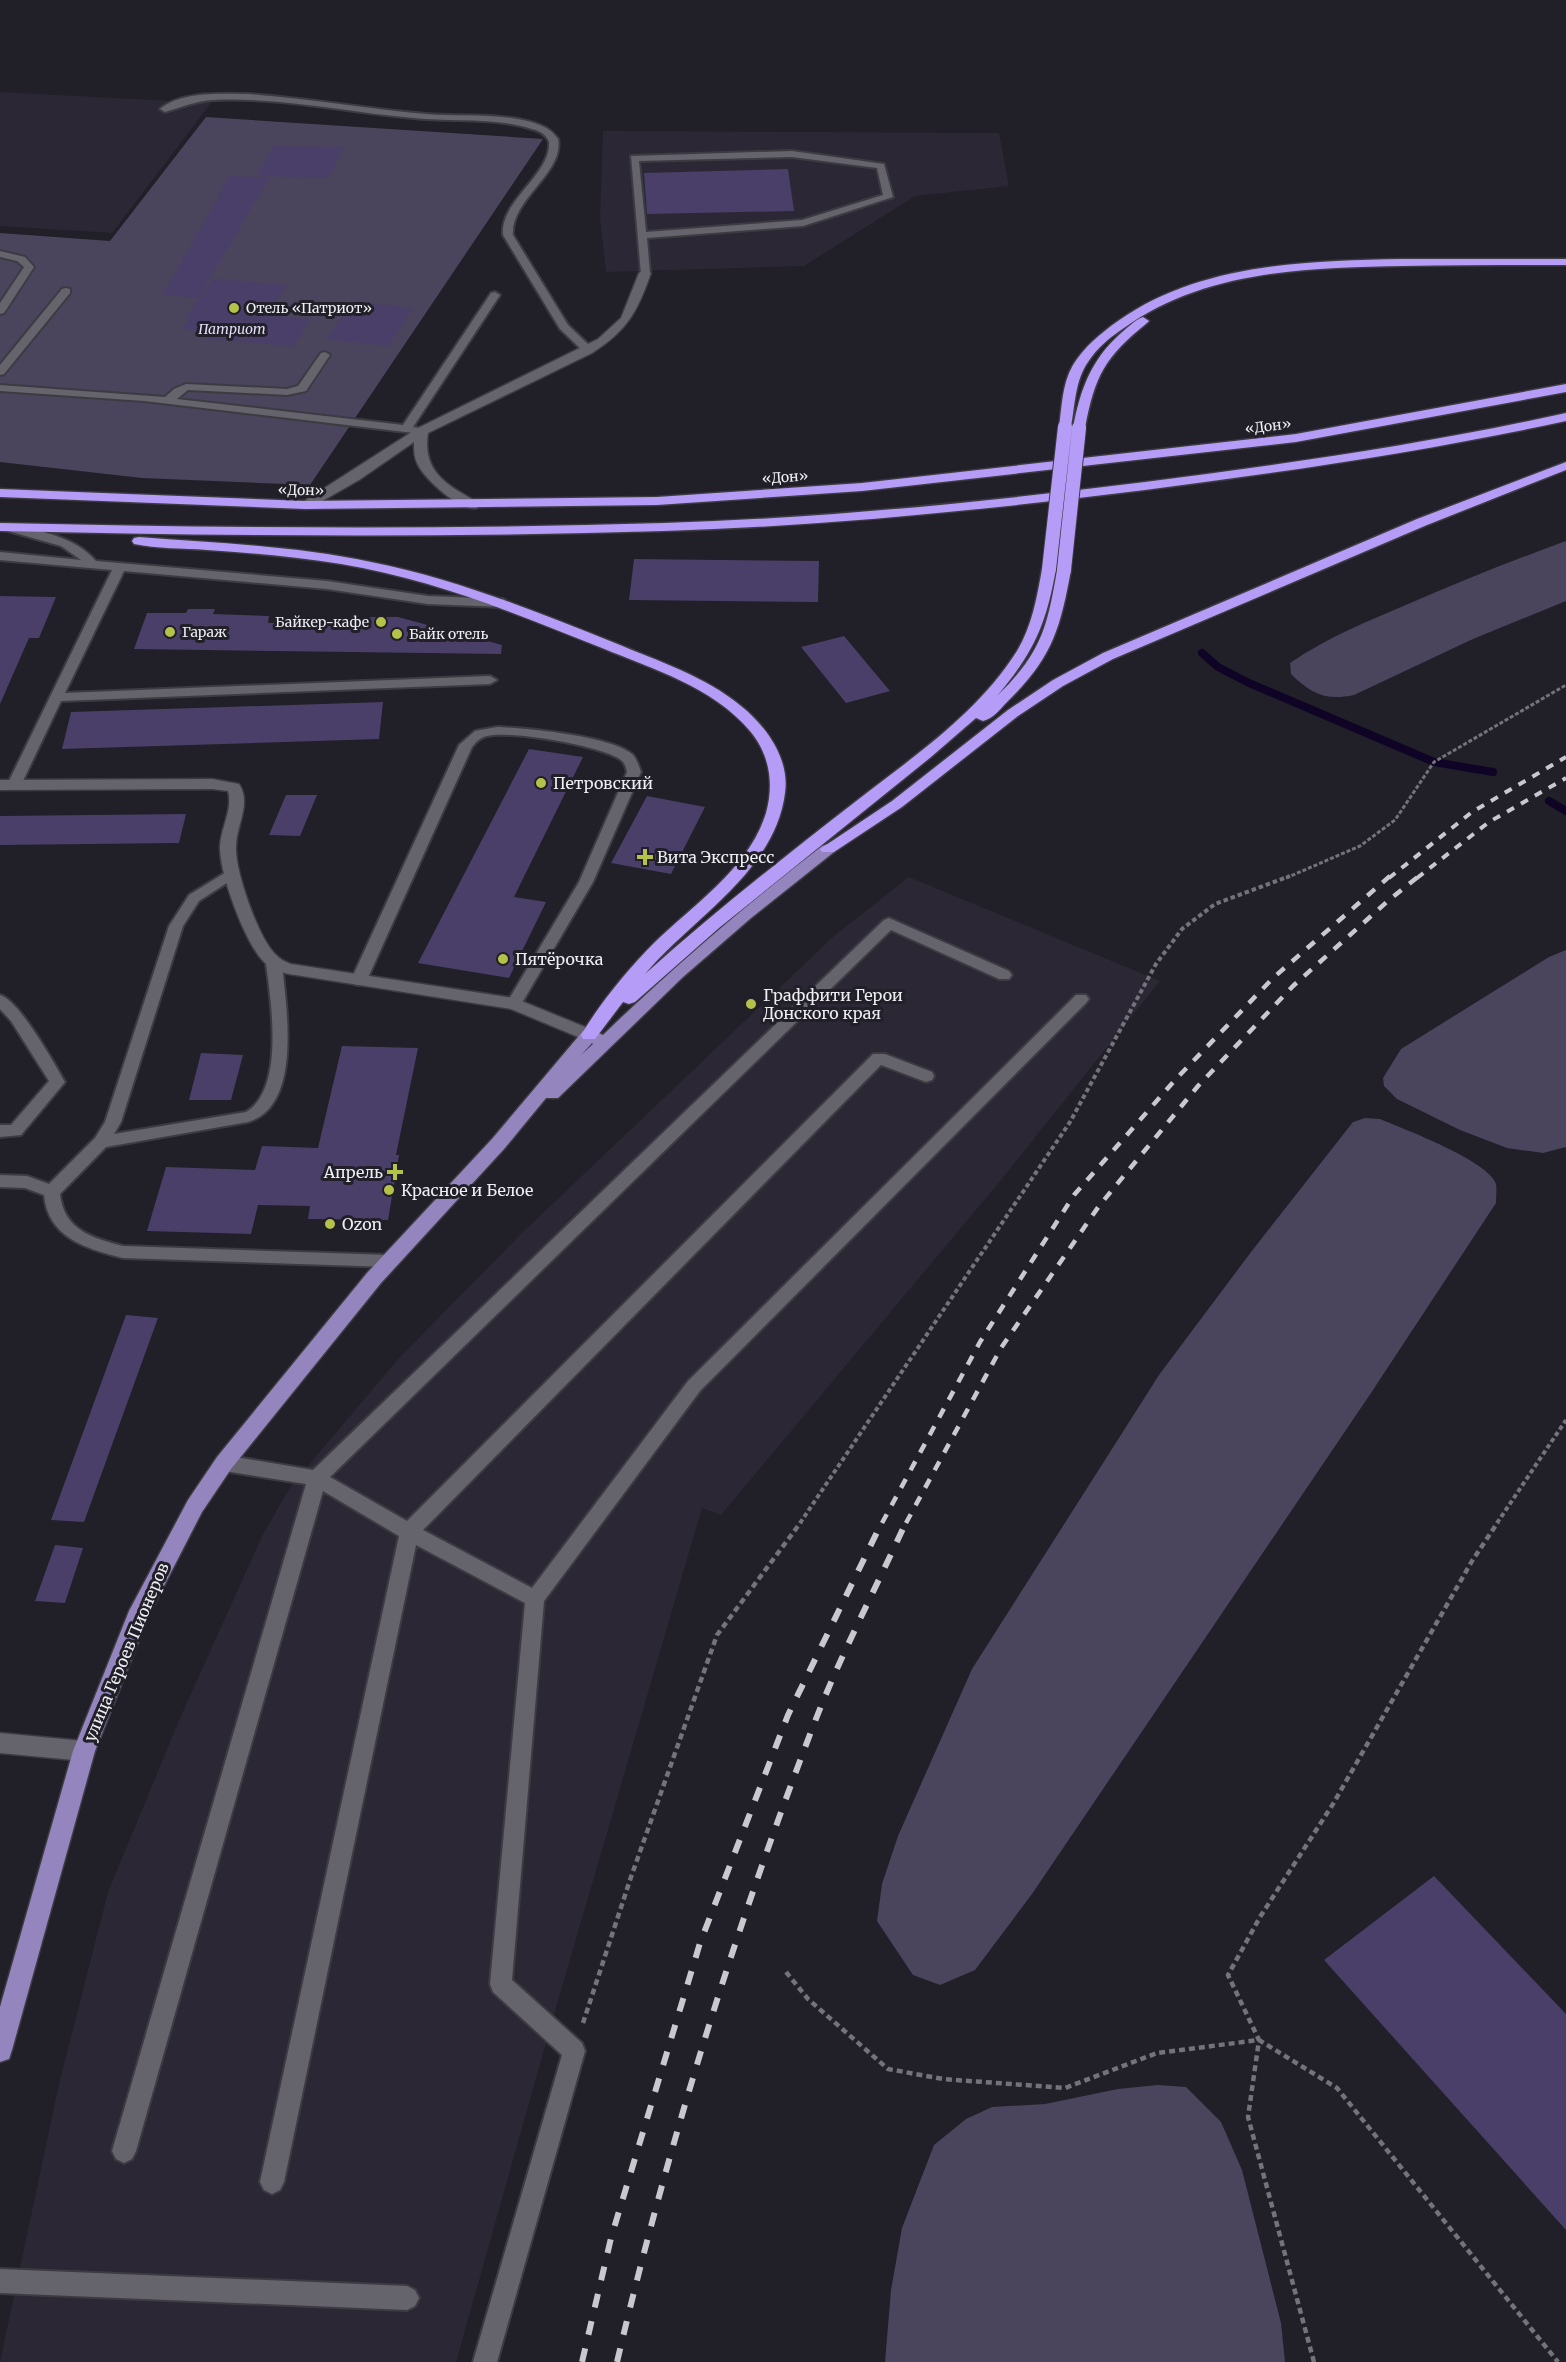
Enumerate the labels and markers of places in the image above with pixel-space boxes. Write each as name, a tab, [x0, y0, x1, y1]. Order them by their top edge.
place label: Отель «Патриот»	[246, 299, 372, 317]
marker: Отель «Патриот»	[227, 301, 241, 315]
place label: Байкер-кафе	[275, 613, 369, 631]
marker: Байкер-кафе	[374, 615, 388, 629]
place label: Гараж	[182, 623, 227, 641]
marker: Гараж	[163, 625, 177, 639]
place label: Байк отель	[409, 625, 488, 643]
marker: Байк отель	[390, 627, 404, 641]
place label: Петровский	[553, 773, 653, 793]
marker: Петровский	[534, 776, 548, 790]
place label: Вита Экспресс	[657, 847, 774, 867]
marker: Вита Экспресс	[638, 850, 652, 864]
place label: Пятёрочка	[515, 949, 604, 969]
marker: Пятёрочка	[496, 952, 510, 966]
place label: Граффити Герои Донского края	[763, 985, 903, 1023]
marker: Граффити Герои Донского края	[744, 997, 758, 1011]
place label: Апрель	[323, 1162, 383, 1182]
marker: Апрель	[388, 1165, 402, 1179]
place label: Красное и Белое	[401, 1180, 533, 1200]
marker: Красное и Белое	[382, 1183, 396, 1197]
place label: Ozon	[342, 1214, 382, 1234]
marker: Ozon	[323, 1217, 337, 1231]

